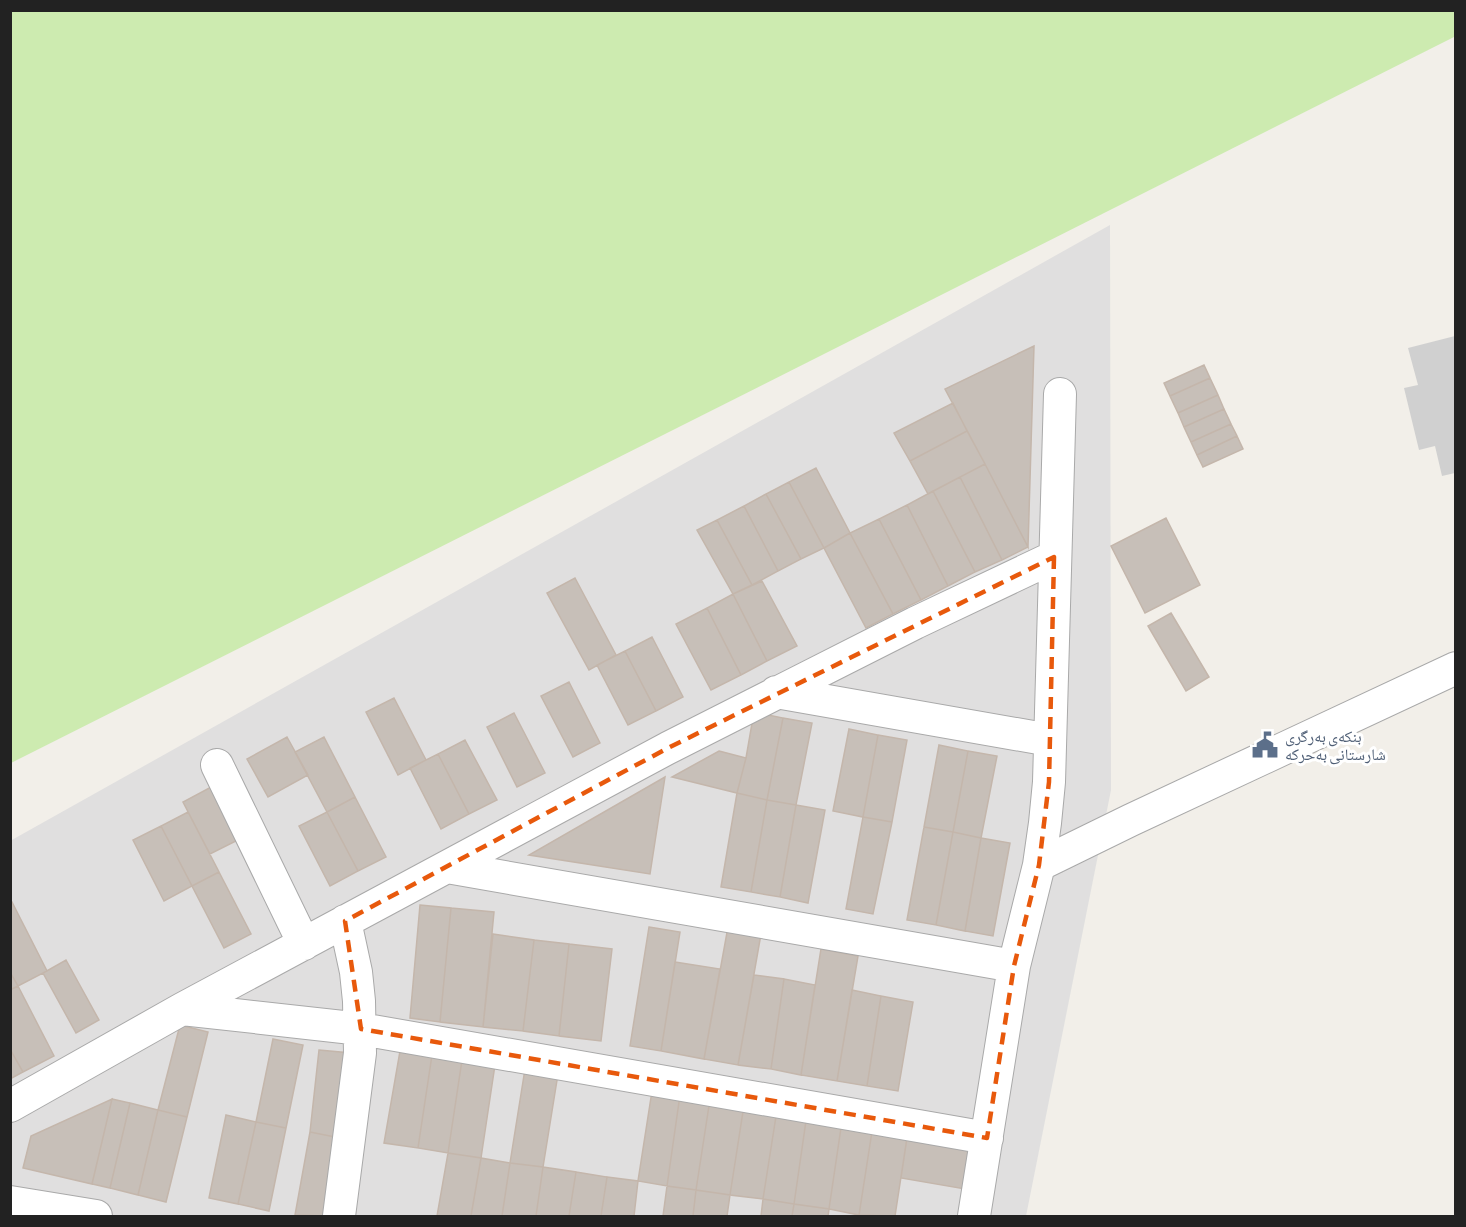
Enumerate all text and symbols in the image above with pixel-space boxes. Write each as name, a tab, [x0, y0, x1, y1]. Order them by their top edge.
place label: بنکەی بەرگری شارستانی بەحرکە	[1285, 727, 1386, 765]
public building icon: بنکەی بەرگری شارستانی بەحرکە	[1250, 730, 1280, 760]

